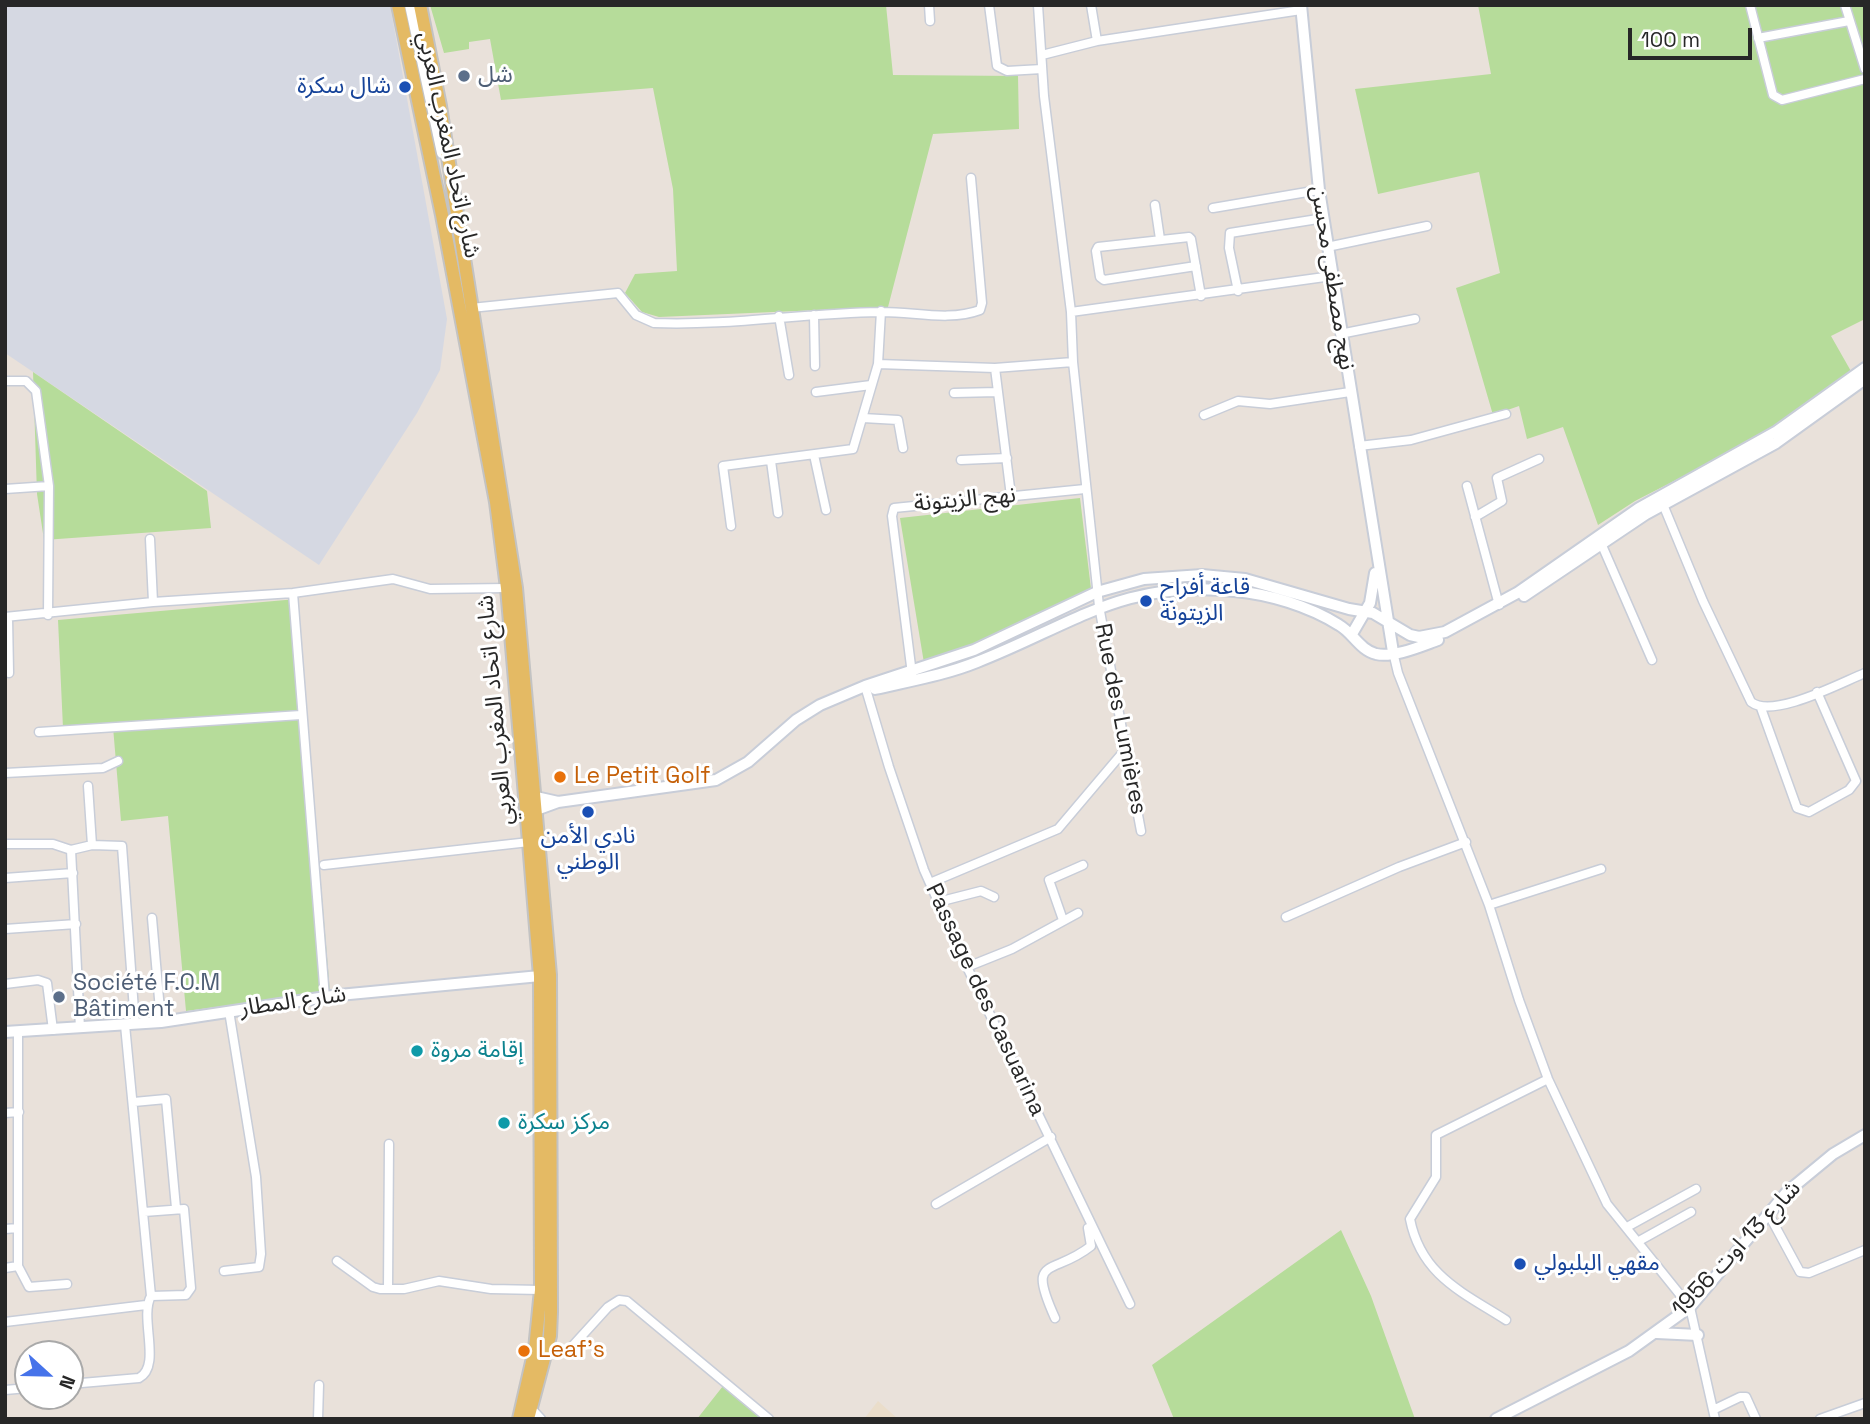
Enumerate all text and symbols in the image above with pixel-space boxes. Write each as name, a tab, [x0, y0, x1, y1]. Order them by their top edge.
scale bar	[1632, 14, 1756, 58]
text: 100 m	[1641, 26, 1700, 53]
street label: شارع اتحاد المغرب العربي	[411, 29, 485, 261]
place label: شل	[478, 62, 513, 90]
marker: شل	[456, 68, 472, 84]
place label: شال سكرة	[297, 73, 391, 101]
marker: شال سكرة	[397, 79, 413, 95]
street label: نهج مصطفى محسن	[1304, 184, 1360, 372]
street label: نهج الزيتونة	[913, 482, 1017, 518]
place label: قاعة أفراح الزيتونة	[1160, 574, 1250, 628]
marker: قاعة أفراح الزيتونة	[1138, 593, 1154, 609]
street label: شارع اتحاد المغرب العربي	[472, 594, 520, 826]
street label: Rue des Lumières	[1088, 621, 1152, 817]
place label: Le Petit Golf	[574, 763, 711, 791]
marker: Le Petit Golf	[552, 769, 568, 785]
marker: نادي الأمن الوطني	[580, 804, 596, 820]
place label: نادي الأمن الوطني	[541, 823, 635, 877]
street label: Passage des Casuarina	[919, 879, 1051, 1121]
place label: Société F.O.M Bâtiment	[73, 970, 220, 1024]
street label: شارع المطار	[238, 981, 348, 1023]
marker: Société F.O.M Bâtiment	[51, 989, 67, 1005]
place label: إقامة مروة	[431, 1037, 523, 1065]
marker: إقامة مروة	[409, 1043, 425, 1059]
place label: مركز سكرة	[518, 1109, 610, 1137]
marker: مركز سكرة	[496, 1115, 512, 1131]
street label: شارع 13 اوت 1956	[1667, 1175, 1807, 1323]
place label: مقهي البلبولي	[1534, 1250, 1660, 1278]
marker: مقهي البلبولي	[1512, 1256, 1528, 1272]
place label: Leaf's	[538, 1337, 605, 1365]
north arrow	[14, 1340, 84, 1410]
marker: Leaf's	[516, 1343, 532, 1359]
text: N	[53, 1372, 81, 1393]

